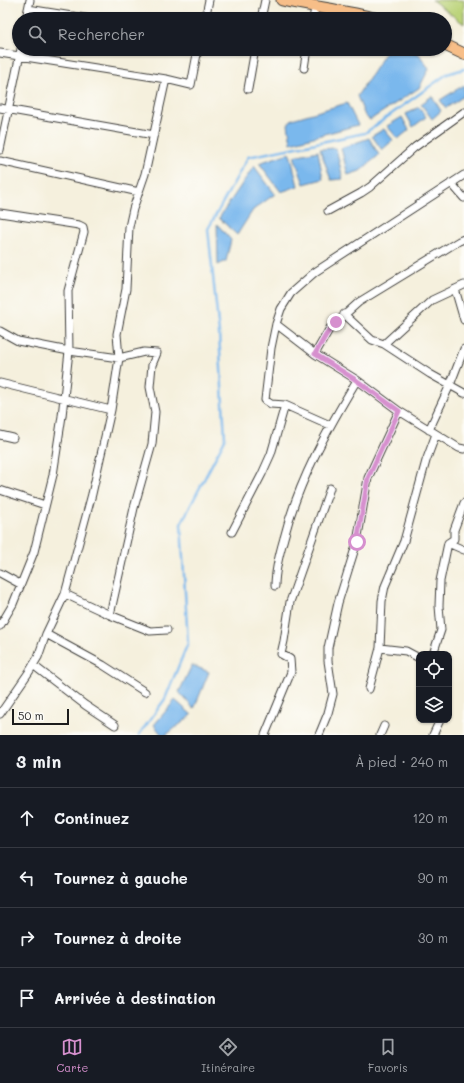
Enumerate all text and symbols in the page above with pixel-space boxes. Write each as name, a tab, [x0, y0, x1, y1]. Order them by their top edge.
search box	[12, 12, 452, 56]
icon: search	[26, 23, 48, 45]
text: Rechercher	[58, 24, 145, 44]
route end	[327, 313, 345, 331]
route start	[348, 533, 366, 551]
map controls	[416, 651, 452, 723]
button: locate	[416, 651, 452, 687]
button: layers	[416, 687, 452, 723]
scale bar	[12, 707, 69, 726]
text: 50 m	[18, 708, 44, 723]
text: 3 min	[16, 750, 61, 772]
text: À pied · 240 m	[355, 753, 448, 770]
icon: ahead	[16, 807, 38, 829]
text: Continuez	[54, 808, 129, 828]
text: 120 m	[412, 809, 448, 826]
icon: left	[16, 867, 38, 889]
text: Tournez à gauche	[54, 868, 188, 888]
text: 90 m	[418, 869, 448, 886]
icon: right	[16, 927, 38, 949]
text: Tournez à droite	[54, 928, 182, 948]
text: 30 m	[418, 929, 448, 946]
icon: arrive	[16, 987, 38, 1009]
text: Arrivée à destination	[54, 988, 216, 1008]
tab: Carte	[56, 1036, 88, 1075]
tab: Itinéraire	[201, 1036, 255, 1075]
tab: Favoris	[368, 1036, 408, 1075]

